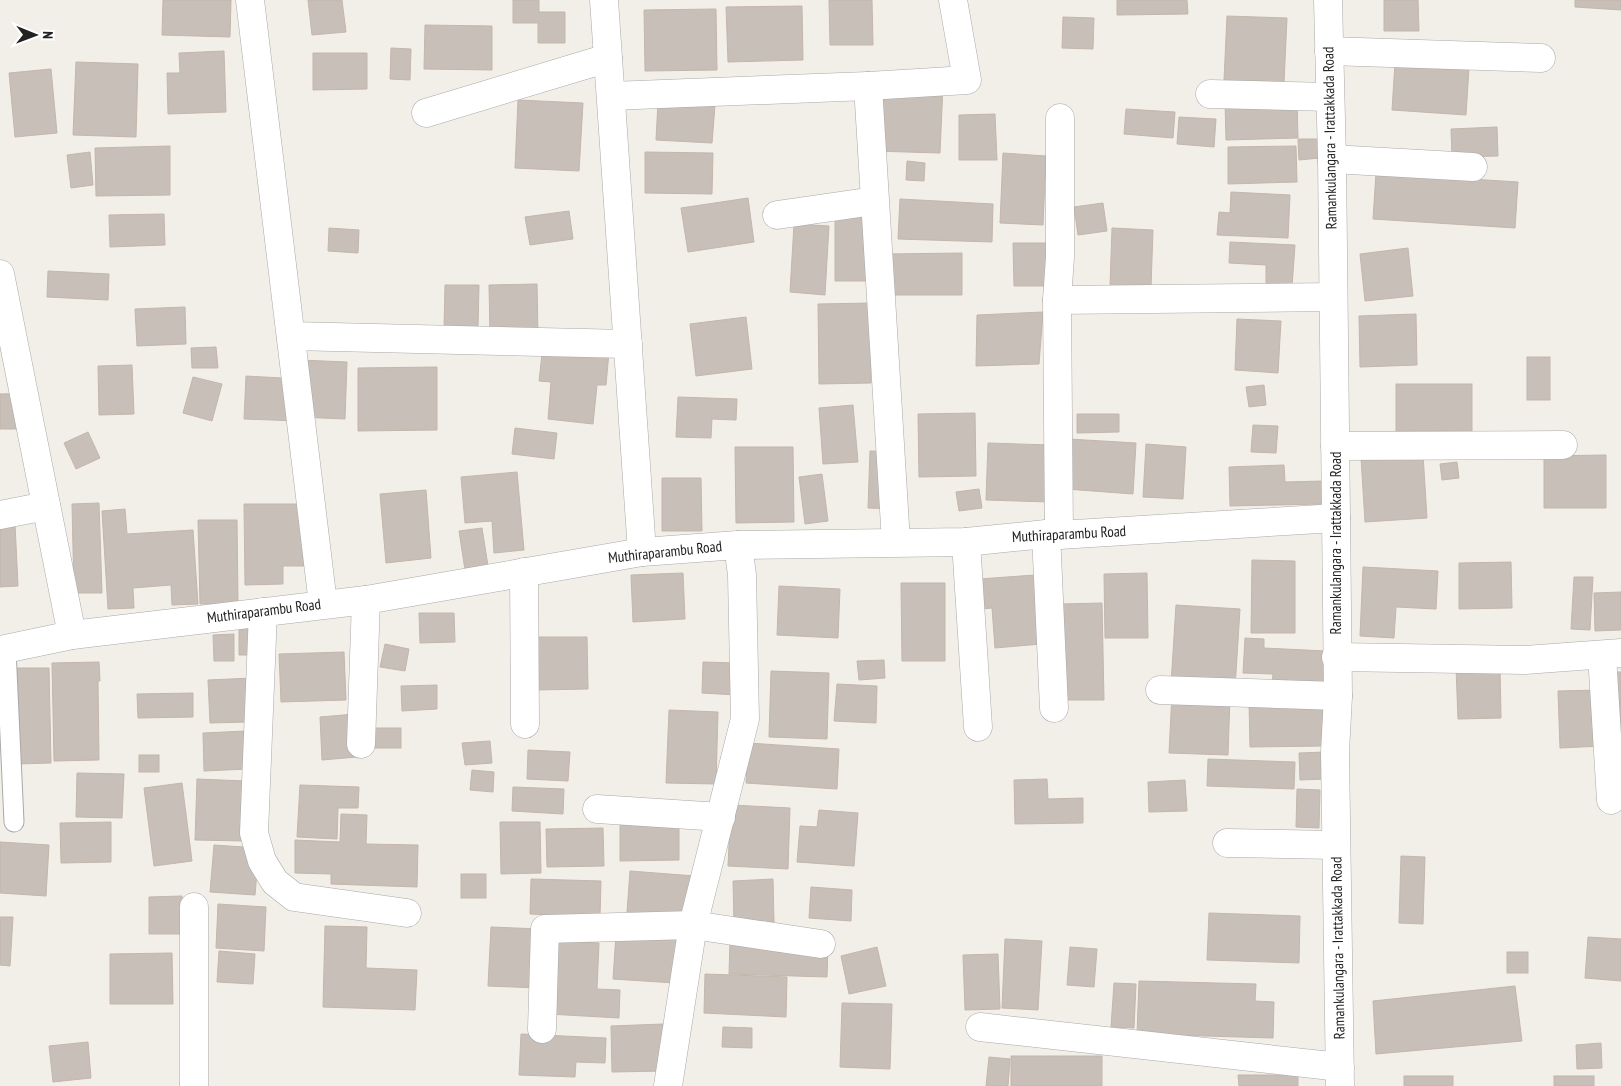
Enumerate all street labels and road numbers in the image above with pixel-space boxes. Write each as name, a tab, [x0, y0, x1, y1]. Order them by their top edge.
street label: Ramankulangara - Irattakkada Road	[1318, 46, 1341, 230]
street label: Ramankulangara - Irattakkada Road	[1326, 452, 1345, 634]
street label: Muthiraparambu Road	[1011, 521, 1127, 546]
street label: Muthiraparambu Road	[607, 536, 723, 567]
street label: Muthiraparambu Road	[206, 594, 322, 627]
street label: Ramankulangara - Irattakkada Road	[1326, 856, 1349, 1040]

